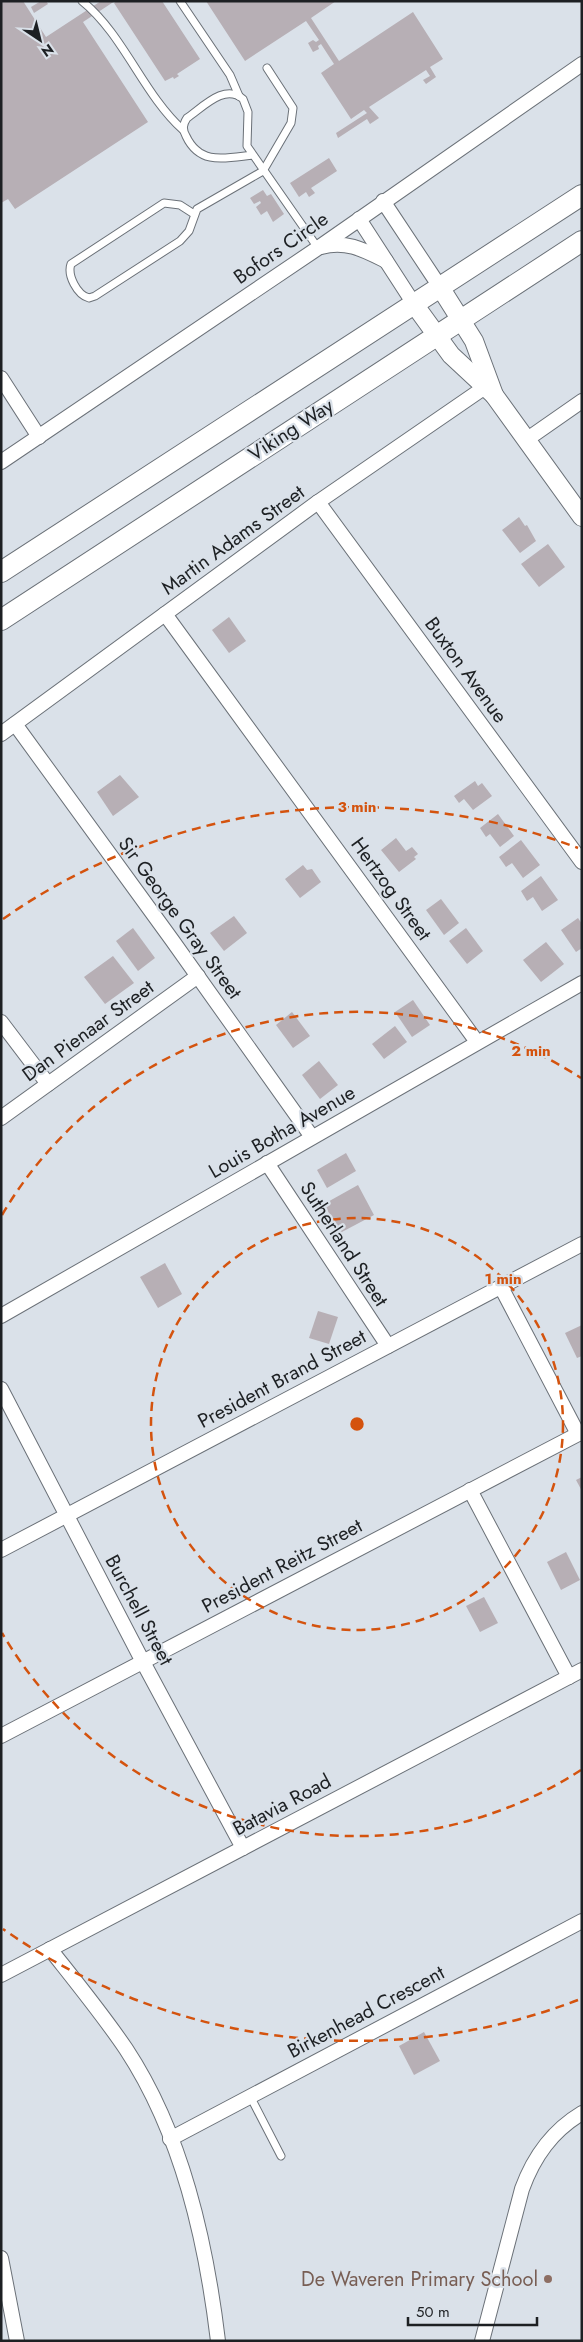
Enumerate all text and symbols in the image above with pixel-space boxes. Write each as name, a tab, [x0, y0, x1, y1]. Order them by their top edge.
north arrow	[15, 15, 65, 65]
text: N	[37, 39, 58, 62]
street label: Bofors Circle	[228, 205, 334, 291]
street label: Viking Way	[243, 391, 339, 468]
street label: Martin Adams Street	[155, 478, 311, 602]
street label: Buxton Avenue	[418, 611, 514, 729]
text: 3 min	[338, 796, 376, 818]
street label: Sir George Gray Street	[111, 831, 249, 1005]
street label: Hertzog Street	[344, 831, 438, 947]
street label: Dan Pienaar Street	[16, 973, 160, 1089]
text: 2 min	[511, 1040, 551, 1062]
street label: Louis Botha Avenue	[203, 1078, 361, 1186]
street label: Sutherland Street	[293, 1176, 395, 1312]
text: 1 min	[484, 1268, 522, 1290]
street label: President Brand Street	[193, 1322, 372, 1436]
centre of rings	[348, 1415, 366, 1433]
street label: President Reitz Street	[197, 1511, 368, 1621]
street label: Burchell Street	[98, 1550, 180, 1671]
street label: Batavia Road	[228, 1767, 336, 1843]
street label: Birkenhead Crescent	[282, 1958, 450, 2066]
place label: De Waveren Primary School	[301, 2265, 538, 2294]
marker: De Waveren Primary School	[542, 2273, 554, 2285]
scale bar	[408, 2294, 537, 2326]
text: 50 m	[416, 2301, 450, 2323]

